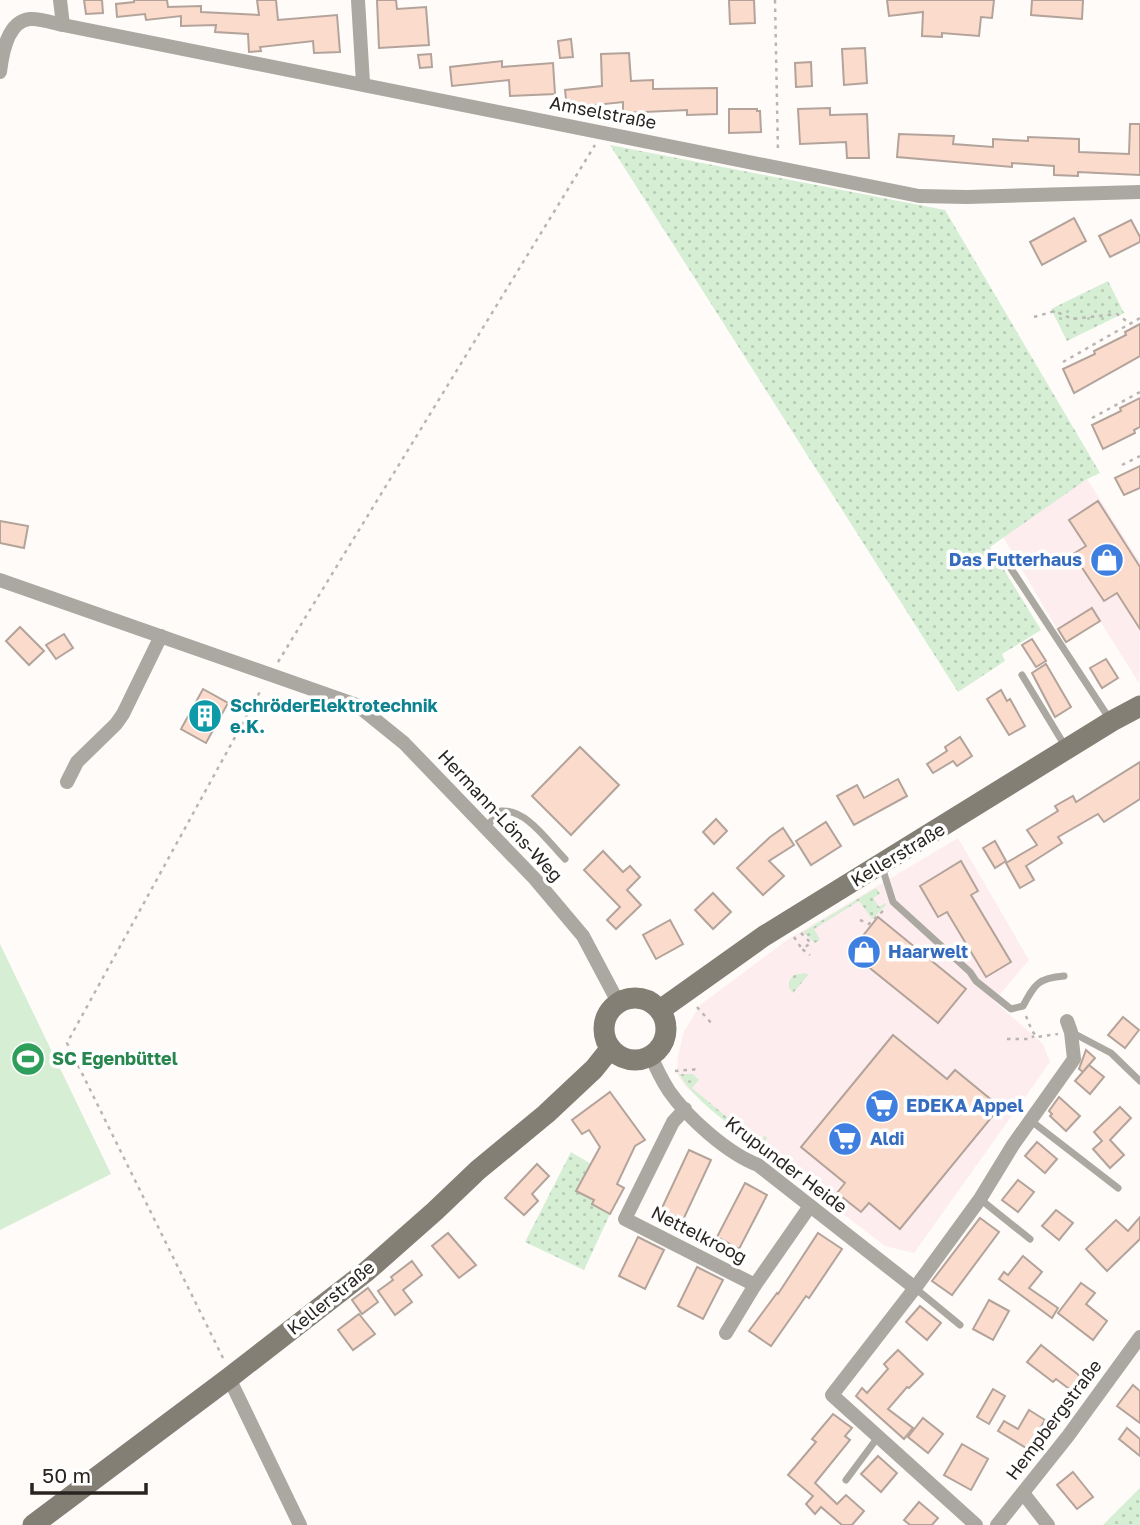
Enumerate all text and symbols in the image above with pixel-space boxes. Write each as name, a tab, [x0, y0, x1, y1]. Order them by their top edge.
street label: Amselstraße	[548, 91, 658, 133]
shop icon: Das Futterhaus	[1088, 541, 1126, 579]
place label: Das Futterhaus	[949, 548, 1082, 570]
place label: SchröderElektrotechnik e.K.	[230, 694, 439, 737]
building icon: SchröderElektrotechnik e.K.	[186, 697, 224, 735]
street label: Hermann-Löns-Weg	[434, 745, 568, 886]
street label: Kellerstraße	[846, 817, 949, 891]
shop icon: Haarwelt	[845, 933, 883, 971]
place label: Haarwelt	[888, 940, 968, 962]
sports icon: SC Egenbüttel	[9, 1040, 47, 1078]
place label: SC Egenbüttel	[52, 1047, 178, 1069]
supermarket icon: EDEKA Appel	[863, 1087, 901, 1125]
place label: EDEKA Appel	[906, 1094, 1024, 1116]
street label: Krupunder Heide	[721, 1111, 852, 1217]
supermarket icon: Aldi	[826, 1120, 864, 1158]
place label: Aldi	[870, 1127, 905, 1149]
street label: Nettelkroog	[648, 1201, 751, 1268]
street label: Kellerstraße	[282, 1255, 378, 1339]
street label: Hempbergstraße	[1001, 1355, 1106, 1484]
scale bar	[32, 1452, 145, 1496]
text: 50 m	[42, 1462, 91, 1488]

